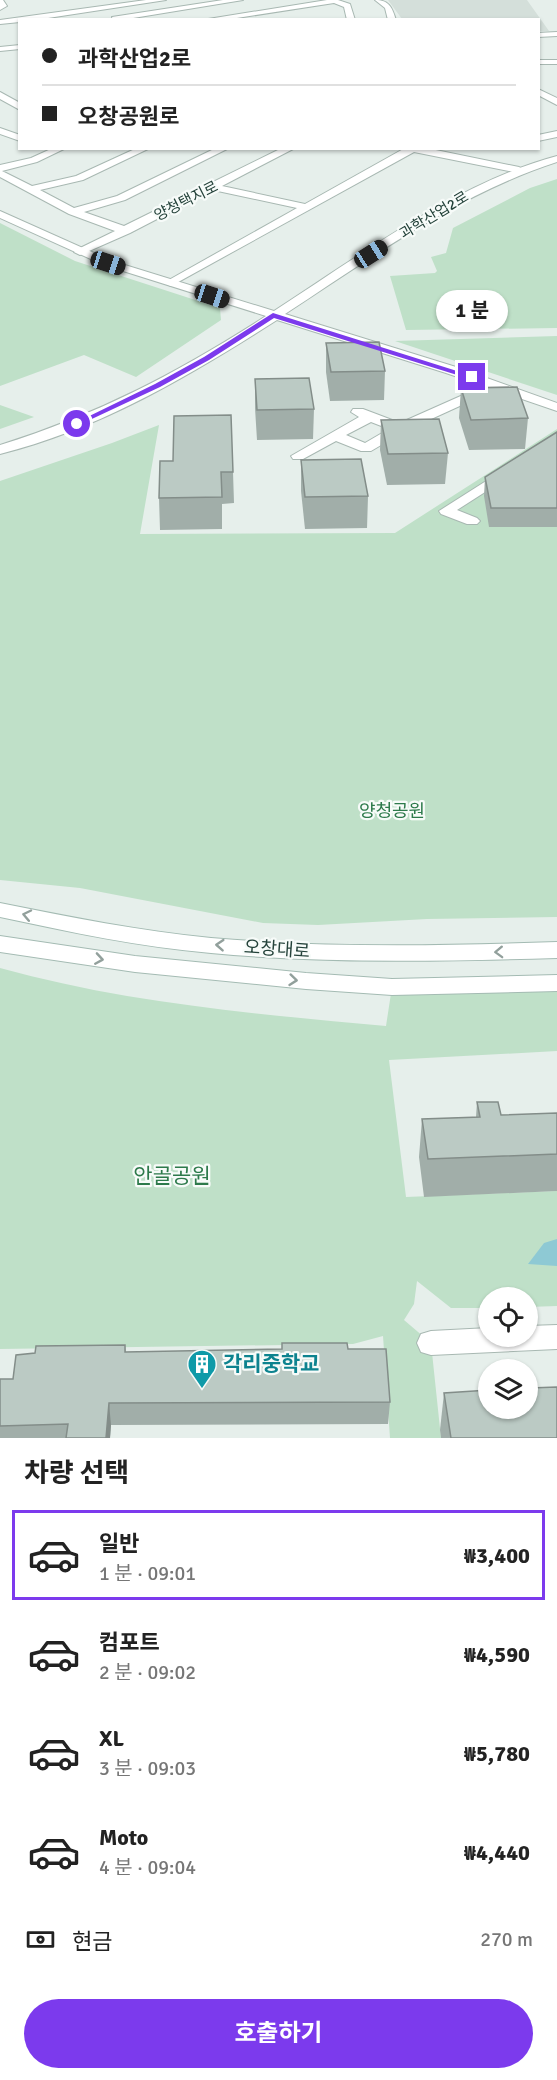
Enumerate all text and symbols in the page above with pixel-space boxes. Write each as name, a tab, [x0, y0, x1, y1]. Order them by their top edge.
text: 과학산업2로	[78, 45, 191, 72]
text: 오창공원로	[78, 103, 179, 130]
street label: 양청택지로	[151, 177, 221, 225]
street label: 과학산업2로	[396, 187, 472, 243]
car	[351, 237, 391, 271]
car	[88, 249, 128, 277]
car	[192, 282, 232, 310]
callout: 1 분	[436, 290, 508, 332]
text: 1 분	[455, 298, 489, 323]
route end	[458, 363, 485, 390]
route start	[63, 410, 90, 437]
park label: 양청공원	[359, 800, 425, 822]
one-way arrow	[23, 910, 33, 923]
street label: 오창대로	[243, 936, 311, 962]
one-way arrow	[215, 939, 224, 952]
one-way arrow	[494, 946, 503, 958]
one-way arrow	[94, 952, 104, 965]
one-way arrow	[289, 973, 298, 986]
park label: 안골공원	[133, 1163, 211, 1189]
map controls	[478, 1287, 538, 1419]
button: locate	[478, 1287, 538, 1347]
building icon: 각리중학교	[186, 1348, 218, 1390]
place label: 각리중학교	[223, 1351, 320, 1377]
button: layers	[478, 1359, 538, 1419]
text: 차량 선택	[24, 1457, 129, 1490]
icon: car	[27, 1528, 81, 1582]
text: 일반	[99, 1530, 139, 1557]
text: ₩3,400	[464, 1542, 530, 1569]
text: 1 분 · 09:01	[99, 1561, 196, 1586]
icon: car	[27, 1627, 81, 1681]
text: 컴포트	[99, 1629, 160, 1656]
text: ₩4,590	[464, 1641, 530, 1668]
text: 2 분 · 09:02	[99, 1660, 196, 1685]
text: XL	[99, 1725, 124, 1752]
icon: car	[27, 1726, 81, 1780]
text: ₩5,780	[464, 1740, 530, 1767]
text: 3 분 · 09:03	[99, 1756, 196, 1781]
text: Moto	[99, 1824, 148, 1851]
icon: car	[27, 1825, 81, 1879]
text: ₩4,440	[464, 1839, 530, 1866]
text: 4 분 · 09:04	[99, 1855, 196, 1880]
icon: cash	[24, 1923, 57, 1956]
text: 270 m	[480, 1927, 533, 1952]
text: 현금	[72, 1928, 112, 1955]
button: 호출하기	[24, 1999, 533, 2068]

